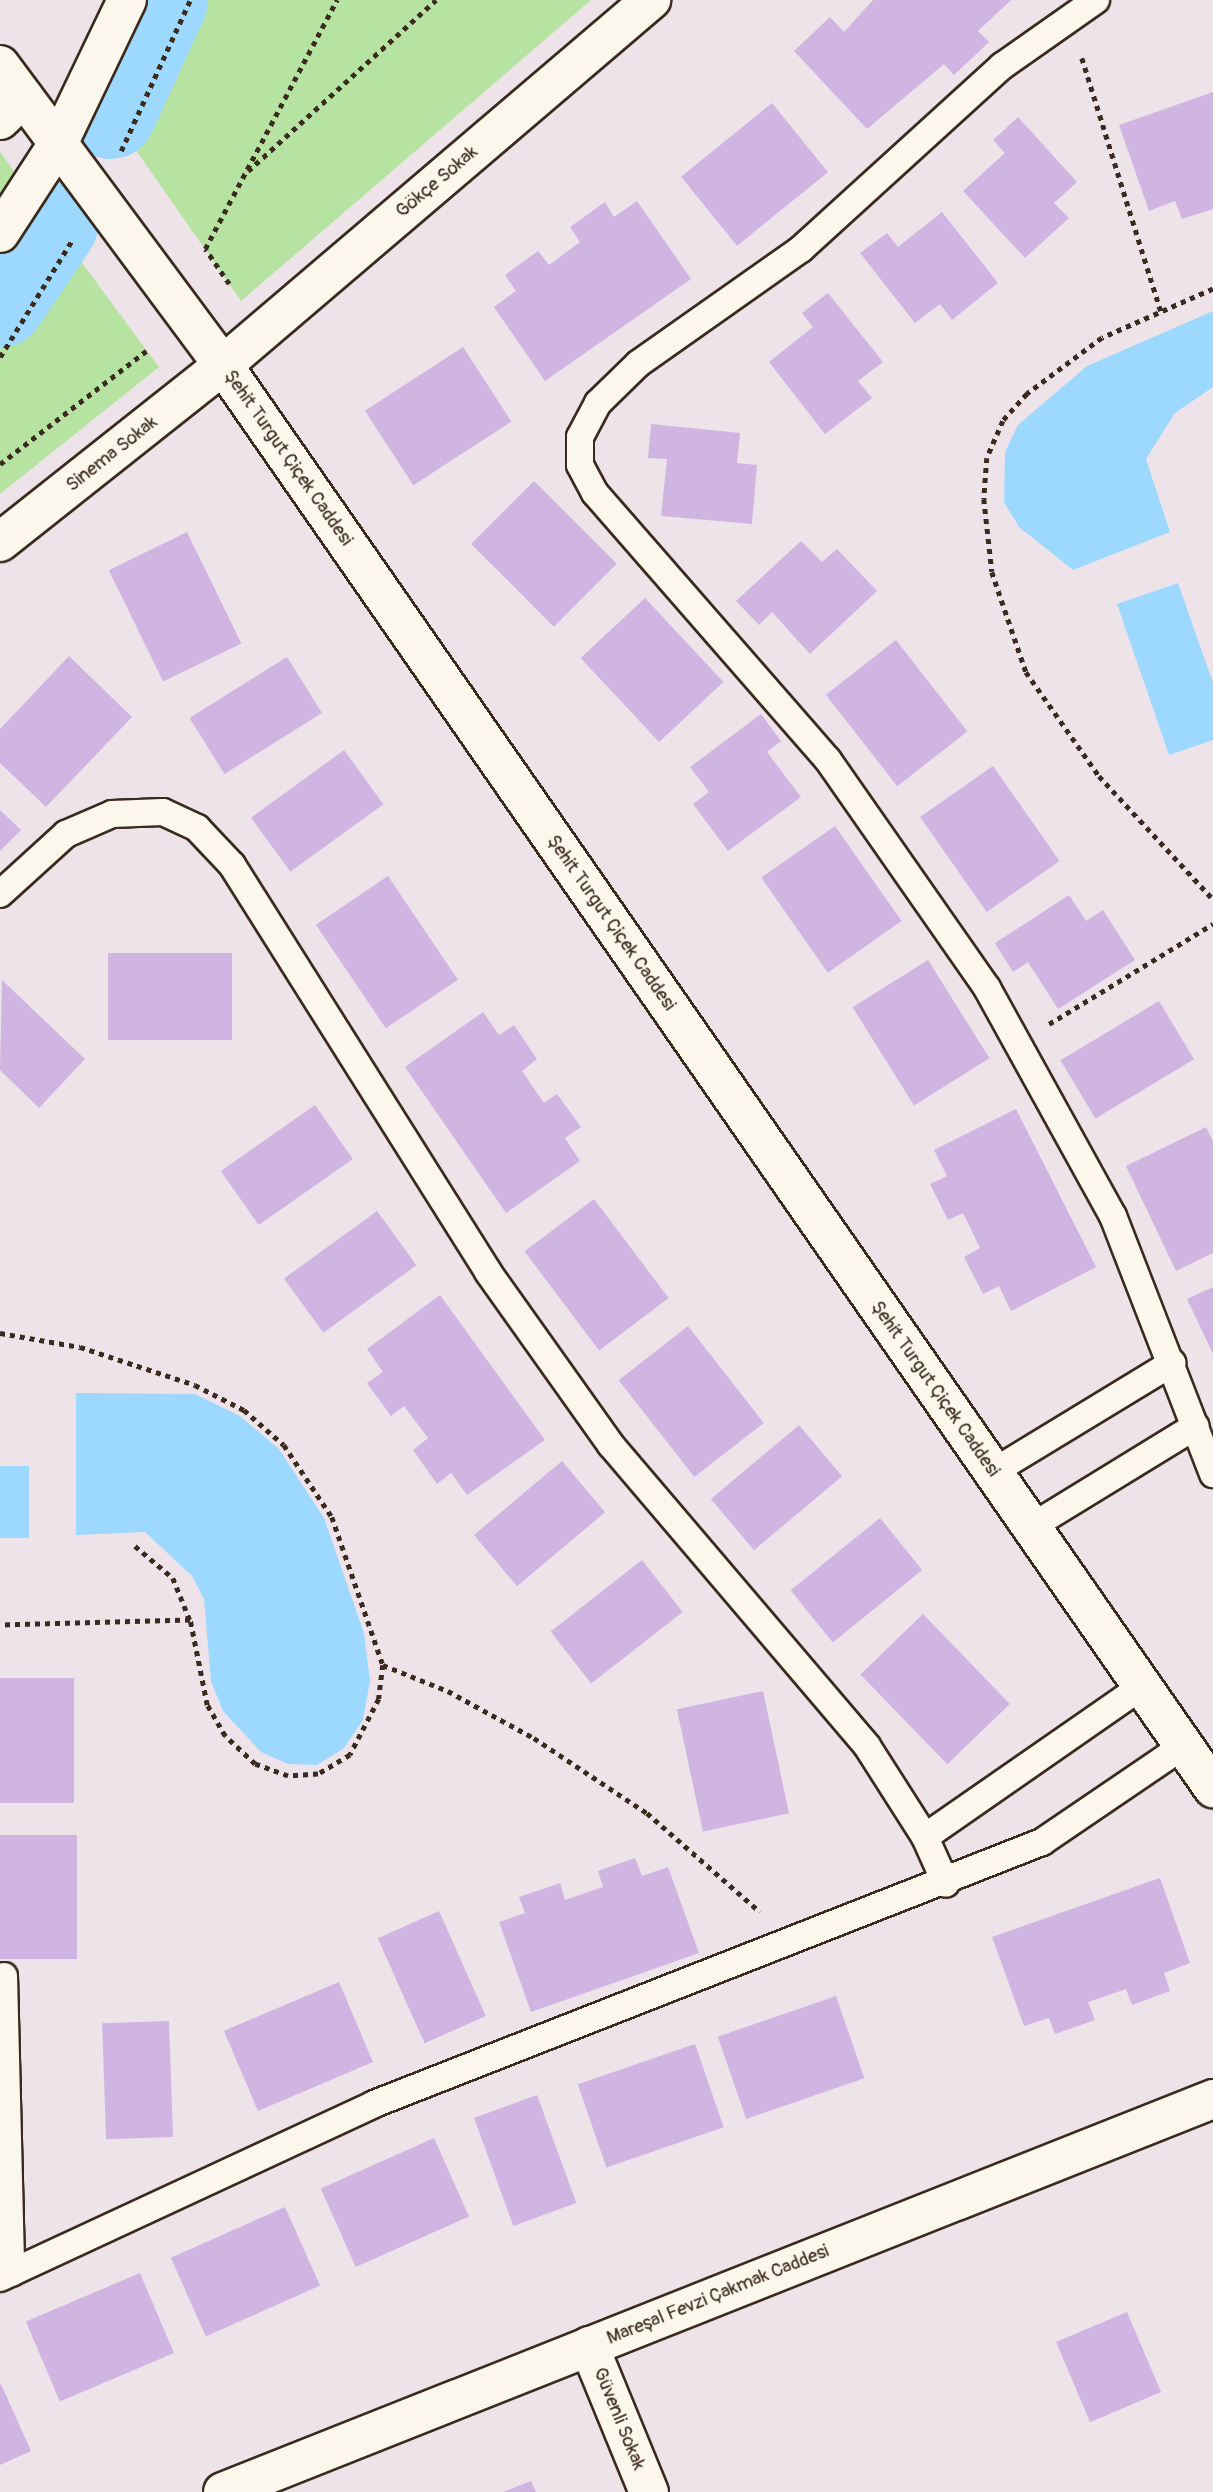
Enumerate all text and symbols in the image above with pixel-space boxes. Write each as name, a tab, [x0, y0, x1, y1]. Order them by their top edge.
street label: Gökçe Sokak	[391, 141, 483, 223]
street label: Şehit Turgut Çiçek Caddesi	[219, 366, 357, 550]
street label: Sinema Sokak	[62, 411, 162, 497]
street label: Şehit Turgut Çiçek Caddesi	[542, 831, 680, 1015]
street label: Şehit Turgut Çiçek Caddesi	[866, 1297, 1004, 1481]
street label: Mareşal Fevzi Çakmak Caddesi	[604, 2240, 832, 2350]
street label: Güvenli Sokak	[588, 2364, 650, 2474]

